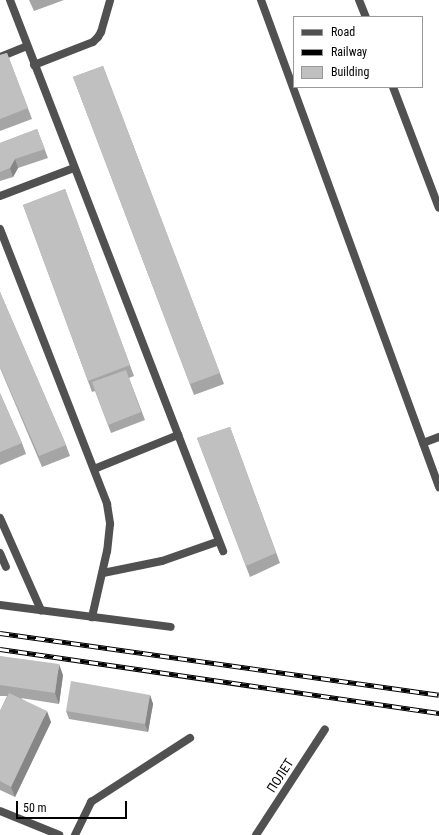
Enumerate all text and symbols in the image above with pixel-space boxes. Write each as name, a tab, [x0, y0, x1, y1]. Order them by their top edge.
legend	[293, 16, 423, 88]
text: Road	[331, 25, 355, 39]
text: Railway	[331, 45, 367, 59]
text: Building	[331, 65, 369, 79]
street label: ПОЛЕТ	[264, 756, 298, 796]
scale bar	[18, 793, 129, 819]
text: 50 m	[23, 801, 47, 815]

